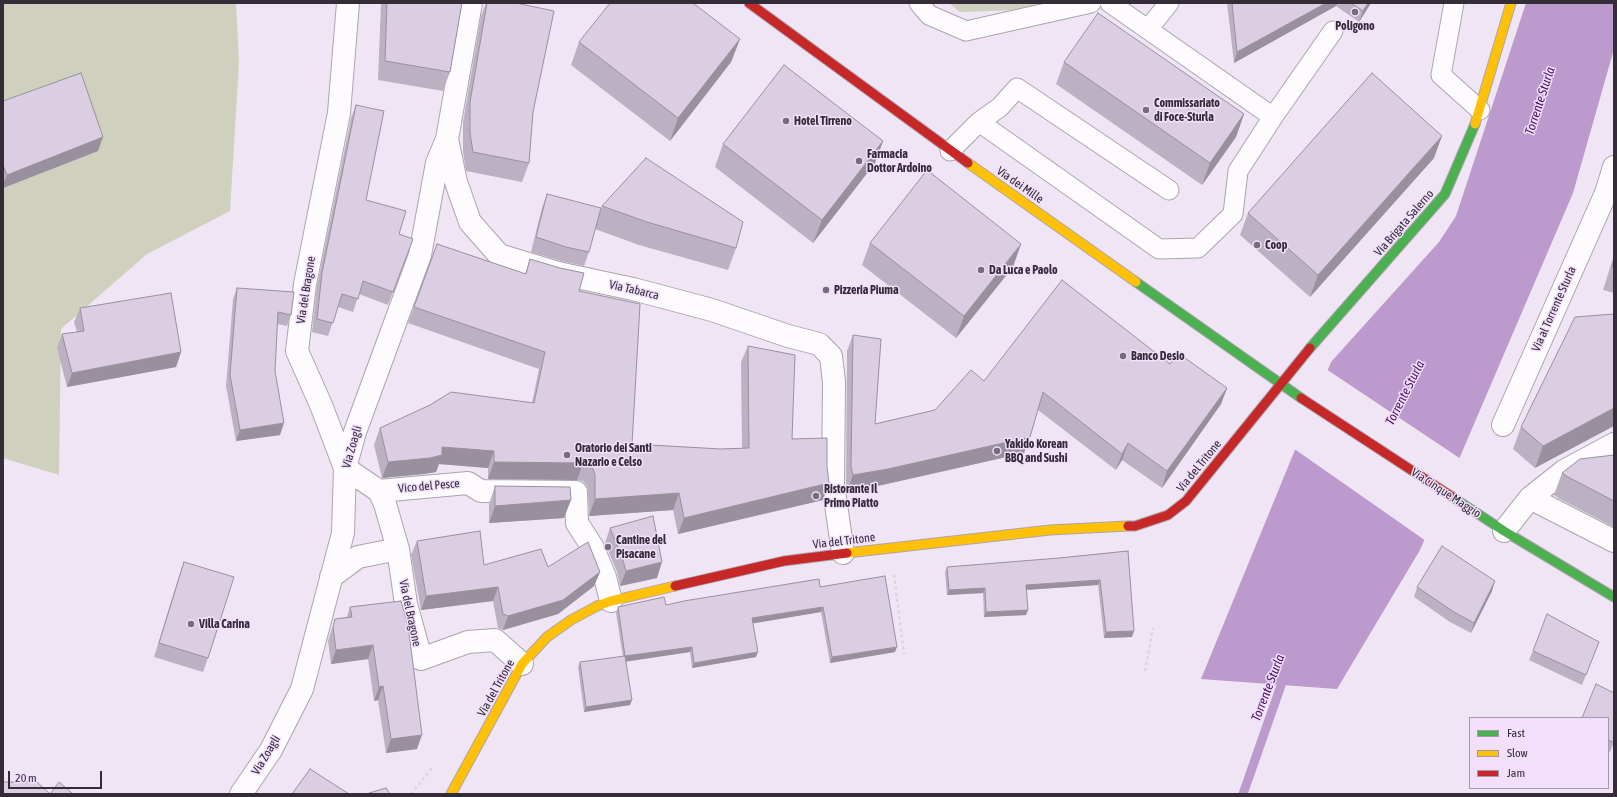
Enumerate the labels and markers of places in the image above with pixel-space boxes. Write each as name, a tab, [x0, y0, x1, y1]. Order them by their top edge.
marker: Poligono	[1350, 7, 1360, 17]
place label: Poligono	[1335, 19, 1375, 33]
place label: Commissariato di Foce-Sturla	[1154, 96, 1220, 124]
marker: Commissariato di Foce-Sturla	[1141, 105, 1151, 115]
place label: Hotel Tirreno	[794, 114, 852, 128]
marker: Hotel Tirreno	[781, 116, 791, 126]
place label: Farmacia Dottor Ardoino	[867, 147, 932, 175]
marker: Farmacia Dottor Ardoino	[854, 156, 864, 166]
place label: Coop	[1265, 238, 1287, 252]
marker: Coop	[1252, 240, 1262, 250]
place label: Da Luca e Paolo	[989, 263, 1058, 277]
marker: Da Luca e Paolo	[976, 265, 986, 275]
place label: Pizzeria Piuma	[834, 283, 899, 297]
marker: Pizzeria Piuma	[821, 285, 831, 295]
place label: Banco Desio	[1131, 349, 1185, 363]
marker: Banco Desio	[1118, 351, 1128, 361]
place label: Yakido Korean BBQ and Sushi	[1005, 437, 1068, 465]
place label: Oratorio dei Santi Nazario e Celso	[575, 441, 652, 469]
marker: Yakido Korean BBQ and Sushi	[992, 446, 1002, 456]
marker: Oratorio dei Santi Nazario e Celso	[562, 450, 572, 460]
place label: Ristorante Il Primo Piatto	[824, 482, 879, 510]
marker: Ristorante Il Primo Piatto	[811, 491, 821, 501]
place label: Cantine del Pisacane	[616, 533, 666, 561]
marker: Cantine del Pisacane	[603, 542, 613, 552]
place label: Villa Carina	[199, 617, 250, 631]
marker: Villa Carina	[186, 619, 196, 629]

